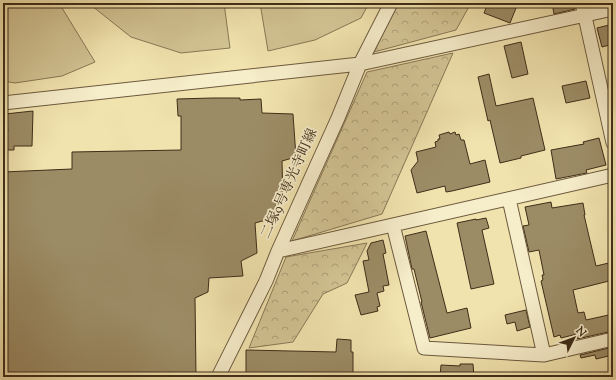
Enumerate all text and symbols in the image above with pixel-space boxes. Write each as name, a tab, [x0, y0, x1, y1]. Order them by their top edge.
street label: 二塚9号専光寺町線	[257, 126, 323, 242]
north arrow	[554, 318, 594, 358]
text: N	[571, 323, 590, 341]

